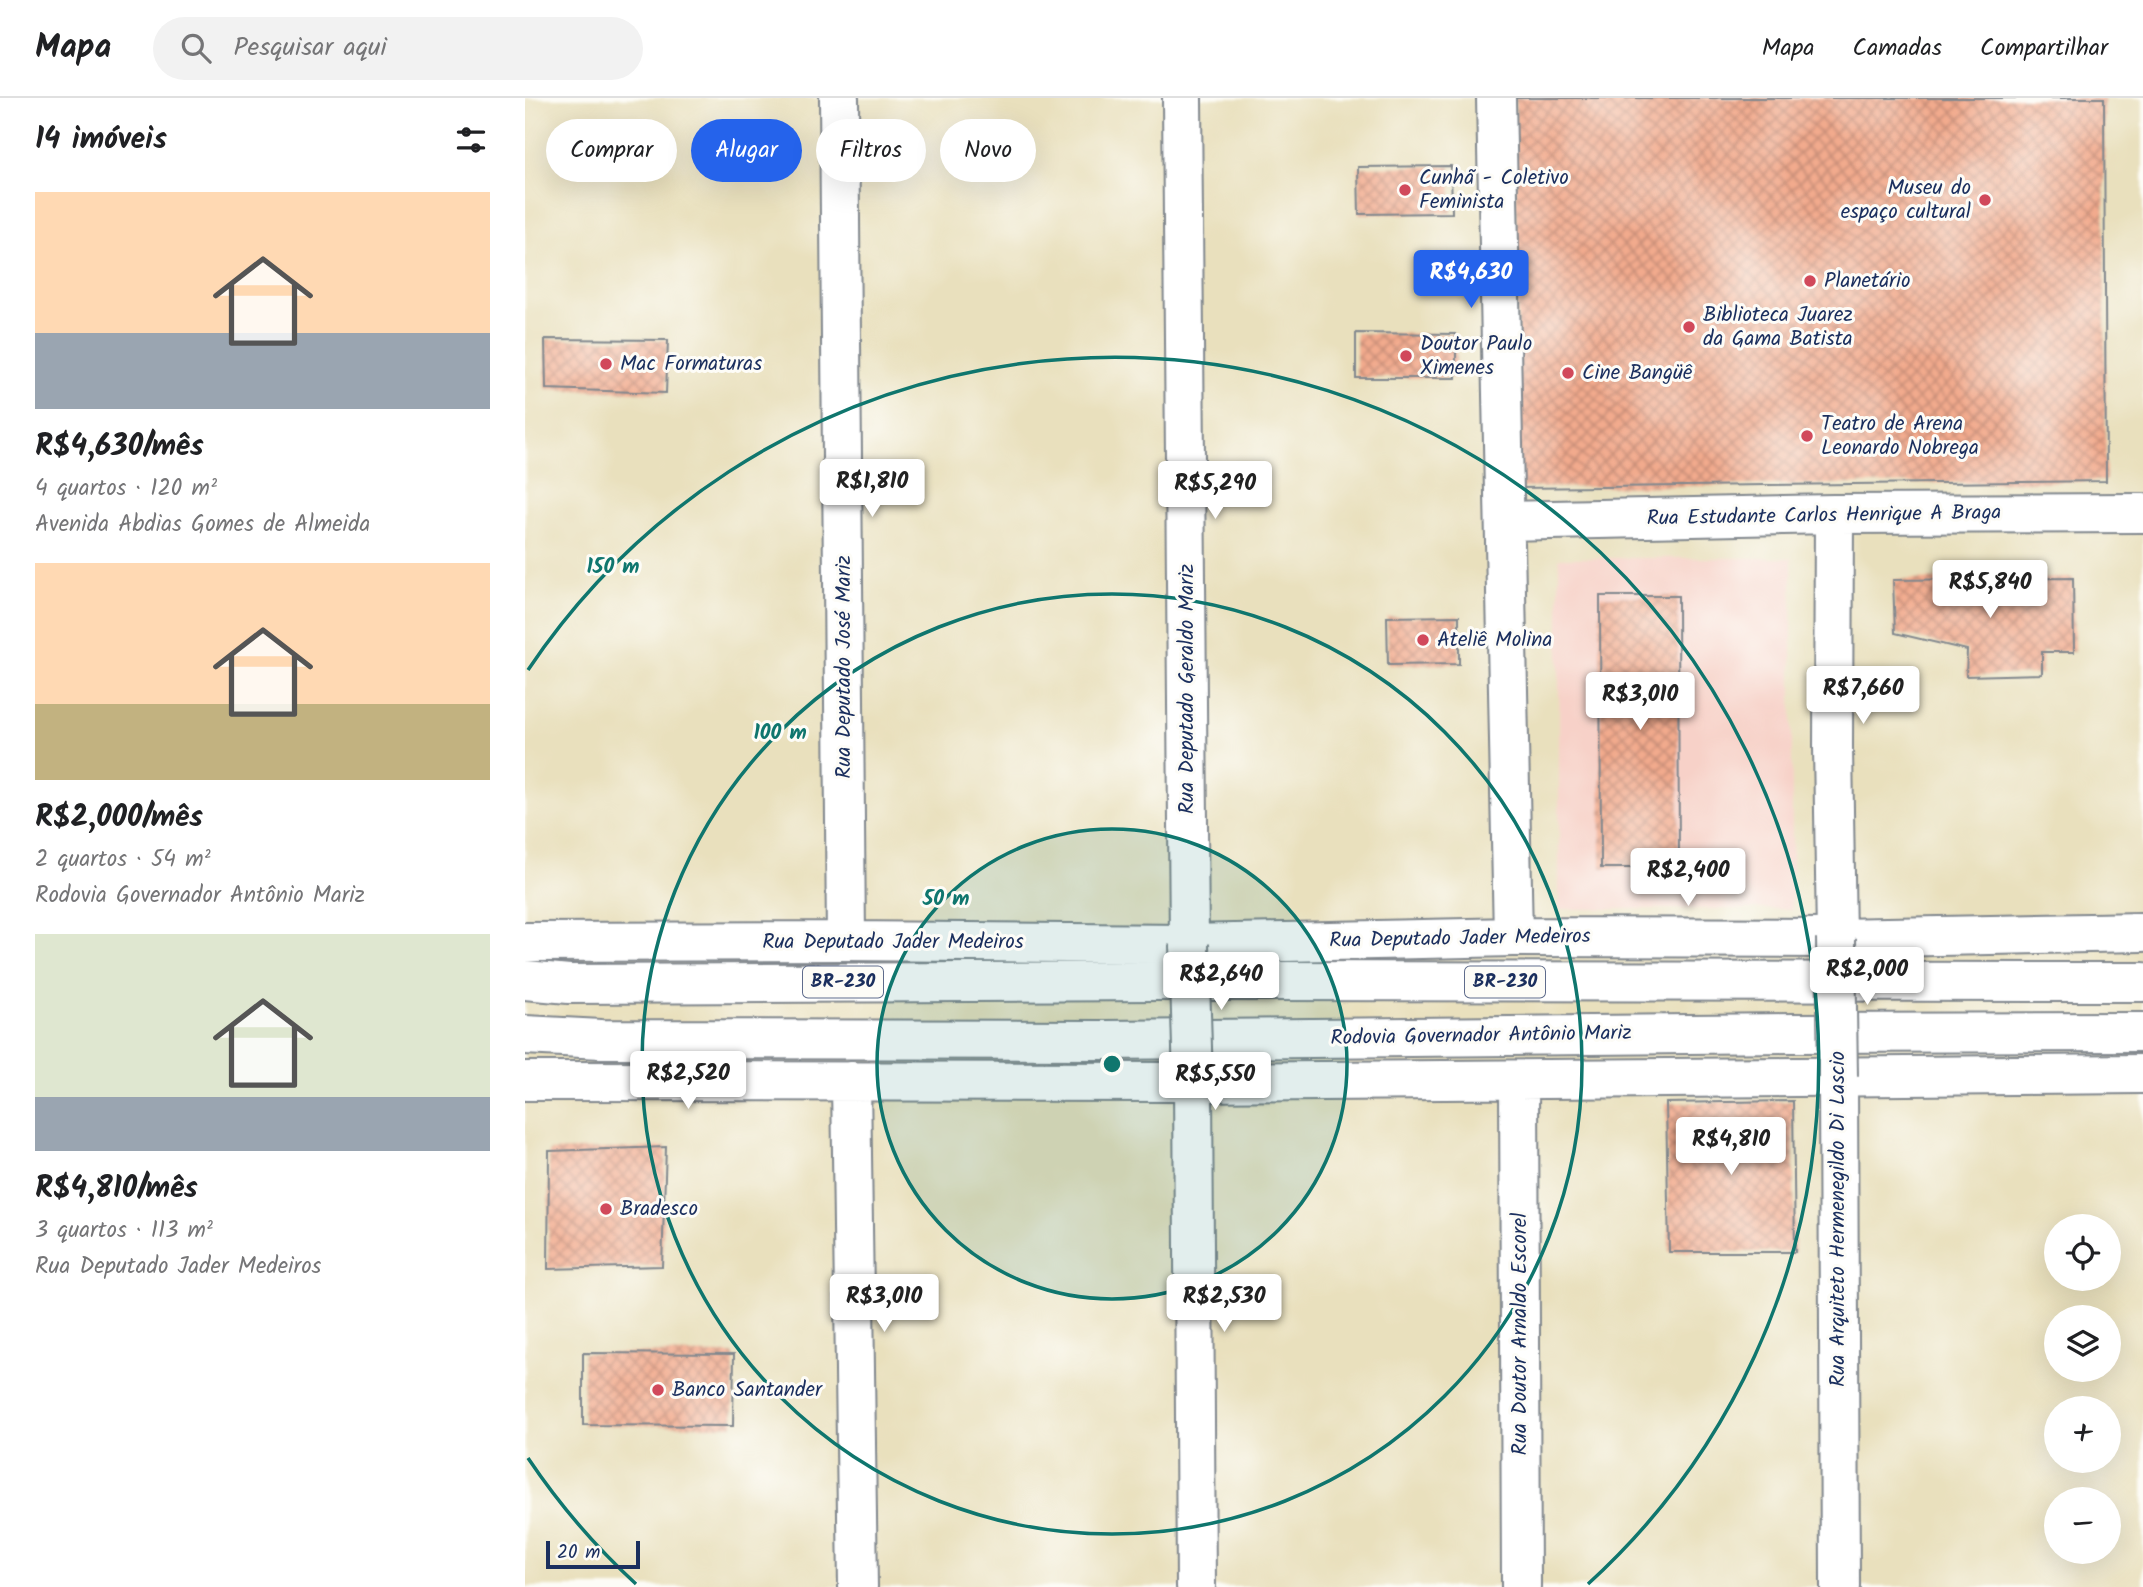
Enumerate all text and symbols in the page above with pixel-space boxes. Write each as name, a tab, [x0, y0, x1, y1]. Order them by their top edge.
search box	[153, 17, 643, 80]
text: Mapa	[35, 22, 111, 75]
text: Pesquisar aqui	[233, 27, 387, 69]
icon: search	[177, 29, 215, 67]
text: Mapa	[1762, 29, 1815, 68]
text: Camadas	[1853, 29, 1942, 68]
text: Compartilhar	[1980, 29, 2108, 68]
text: 14 imóveis	[35, 116, 167, 164]
chip: Comprar	[546, 119, 677, 182]
chip: Alugar	[691, 119, 802, 182]
chip: Filtros	[816, 119, 926, 182]
chip: Novo	[940, 119, 1036, 182]
icon: filters	[452, 121, 490, 159]
place label: Cunhã - Coletivo Feminista	[1419, 162, 1569, 219]
place label: Museu do espaço cultural	[1841, 172, 1971, 229]
marker: Cunhã - Coletivo Feminista	[1397, 182, 1413, 198]
marker: Museu do espaço cultural	[1977, 192, 1993, 208]
icon: home	[200, 238, 326, 364]
pin: R$4,630	[1406, 250, 1536, 310]
text: R$4,630	[1430, 255, 1512, 291]
place label: Planetário	[1824, 265, 1911, 298]
marker: Planetário	[1802, 273, 1818, 289]
place label: Biblioteca Juarez da Gama Batista	[1703, 299, 1853, 356]
marker: Biblioteca Juarez da Gama Batista	[1681, 319, 1697, 335]
place label: Doutor Paulo Ximenes	[1420, 328, 1532, 385]
place label: Mac Formaturas	[620, 348, 762, 381]
marker: Doutor Paulo Ximenes	[1398, 348, 1414, 364]
marker: Mac Formaturas	[598, 356, 614, 372]
place label: Cine Bangüê	[1582, 357, 1693, 390]
marker: Cine Bangüê	[1560, 365, 1576, 381]
place label: Teatro de Arena Leonardo Nobrega	[1821, 408, 1979, 465]
text: R$4,630/mês	[35, 423, 204, 471]
marker: Teatro de Arena Leonardo Nobrega	[1799, 428, 1815, 444]
pin: R$1,810	[807, 460, 937, 519]
pin: R$5,290	[1150, 462, 1280, 521]
text: R$1,810	[836, 464, 908, 500]
text: R$5,290	[1174, 466, 1256, 502]
text: 4 quartos · 120 m²	[35, 471, 217, 507]
street label: Rua Estudante Carlos Henrique A Braga	[1646, 496, 2002, 536]
text: Avenida Abdias Gomes de Almeida	[35, 507, 370, 543]
text: 150 m	[586, 551, 640, 584]
street label: Rua Deputado José Mariz	[828, 555, 861, 779]
pin: R$5,840	[1925, 560, 2055, 620]
street label: Rua Deputado Geraldo Mariz	[1171, 564, 1204, 814]
text: R$5,840	[1948, 565, 2032, 601]
icon: home	[200, 609, 326, 735]
place label: Ateliê Molina	[1437, 624, 1552, 657]
marker: Ateliê Molina	[1415, 632, 1431, 648]
pin: R$7,660	[1798, 666, 1928, 726]
text: R$7,660	[1822, 671, 1904, 707]
pin: R$3,010	[1575, 672, 1705, 732]
text: R$3,010	[1602, 677, 1678, 713]
text: 100 m	[753, 717, 807, 750]
text: R$2,000/mês	[35, 794, 203, 842]
text: 2 quartos · 54 m²	[35, 842, 211, 878]
pin: R$2,400	[1623, 848, 1753, 908]
text: R$2,400	[1646, 853, 1730, 889]
text: Rodovia Governador Antônio Mariz	[35, 878, 365, 914]
text: 50 m	[922, 883, 969, 916]
street label: Rua Deputado Jader Medeiros	[1329, 920, 1591, 958]
street label: Rua Deputado Jader Medeiros	[762, 926, 1024, 959]
pin: R$2,000	[1802, 948, 1932, 1007]
text: R$2,000	[1826, 952, 1908, 988]
pin: R$2,640	[1156, 953, 1286, 1012]
text: R$2,640	[1179, 957, 1263, 993]
road number: BR-230	[803, 967, 883, 998]
road number: BR-230	[1465, 967, 1545, 998]
icon: home	[200, 980, 326, 1106]
street label: Rodovia Governador Antônio Mariz	[1330, 1017, 1632, 1055]
street label: Rua Arquiteto Hermenegildo Di Lascio	[1822, 1051, 1855, 1387]
pin: R$2,520	[623, 1052, 753, 1111]
centre of rings	[1100, 1052, 1124, 1076]
pin: R$5,550	[1150, 1052, 1280, 1112]
text: R$2,520	[646, 1056, 730, 1092]
text: R$5,550	[1175, 1057, 1255, 1093]
pin: R$4,810	[1666, 1118, 1796, 1177]
text: R$4,810	[1692, 1122, 1770, 1158]
text: R$4,810/mês	[35, 1165, 198, 1213]
place label: Bradesco	[620, 1193, 698, 1226]
marker: Bradesco	[598, 1201, 614, 1217]
text: 3 quartos · 113 m²	[35, 1213, 213, 1249]
street label: Rua Doutor Arnaldo Escorel	[1504, 1213, 1537, 1455]
map controls	[2044, 1214, 2121, 1564]
button: locate	[2044, 1214, 2121, 1291]
text: Rua Deputado Jader Medeiros	[35, 1249, 321, 1285]
pin: R$3,010	[819, 1274, 949, 1334]
pin: R$2,530	[1159, 1274, 1289, 1334]
text: R$3,010	[846, 1279, 922, 1315]
text: R$2,530	[1183, 1279, 1265, 1315]
button: layers	[2044, 1305, 2121, 1382]
place label: Banco Santander	[672, 1374, 823, 1407]
marker: Banco Santander	[650, 1382, 666, 1398]
button: +	[2044, 1396, 2121, 1473]
button: −	[2044, 1487, 2121, 1564]
scale bar	[546, 1538, 641, 1570]
text: 20 m	[557, 1538, 600, 1568]

